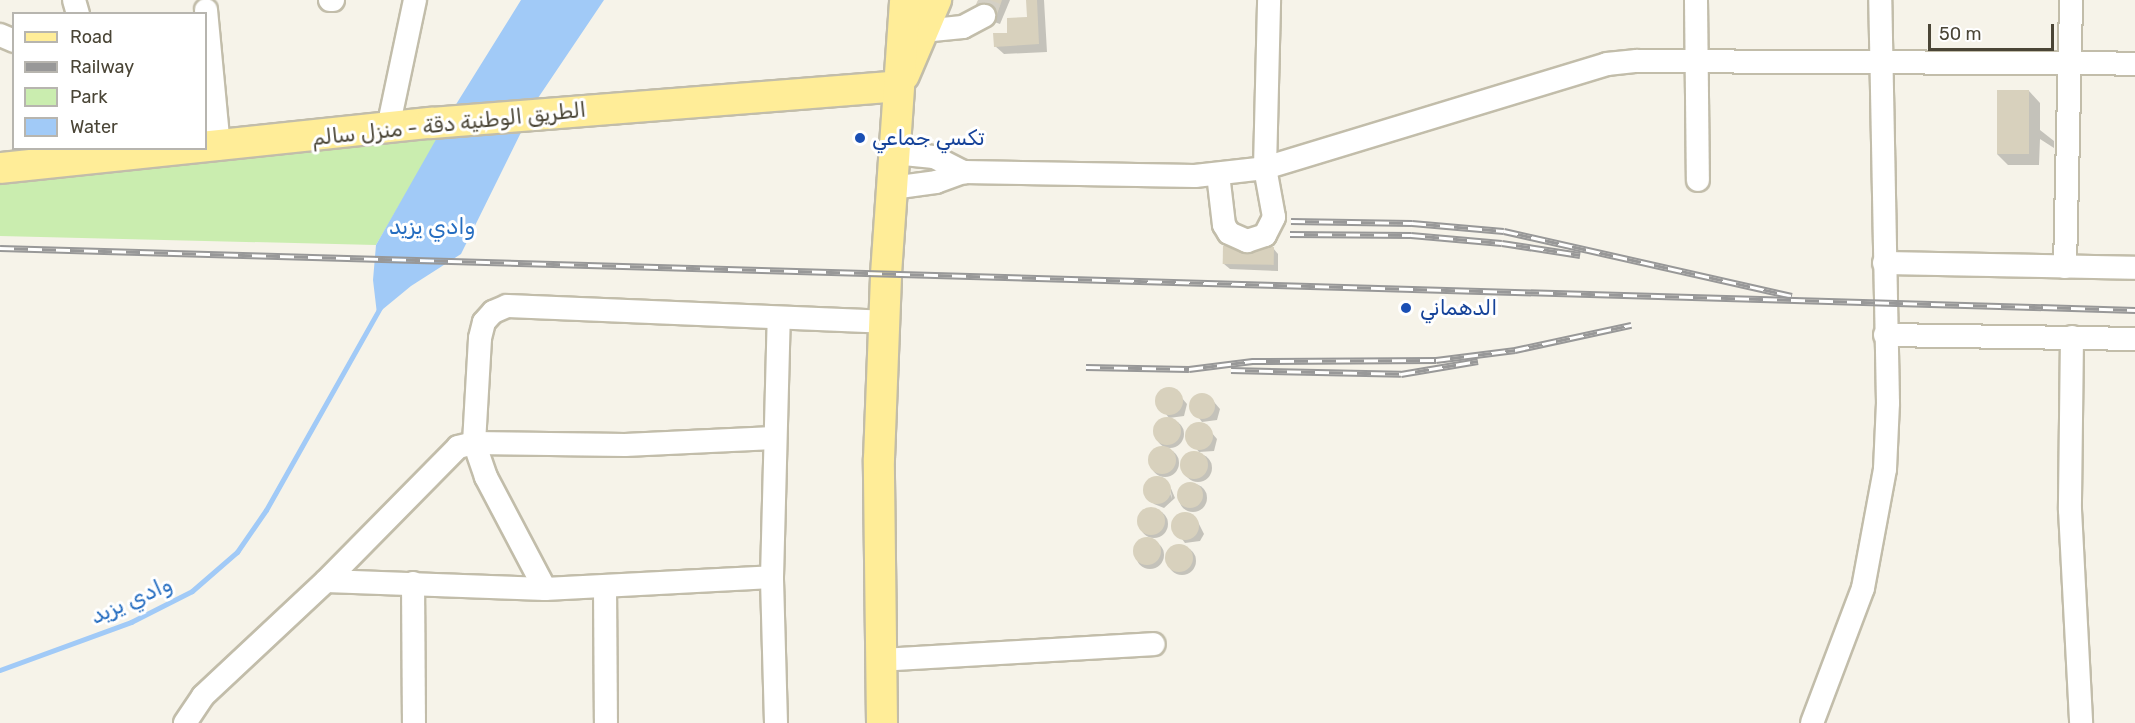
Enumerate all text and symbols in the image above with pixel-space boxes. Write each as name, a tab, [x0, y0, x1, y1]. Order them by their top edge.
legend	[12, 12, 207, 150]
scale bar	[1931, 12, 2057, 50]
text: 50 m	[1939, 23, 1982, 45]
text: Road	[70, 26, 113, 48]
text: Railway	[70, 56, 134, 78]
text: Park	[70, 86, 107, 108]
street label: الطريق الوطنية دقة - منزل سالم	[311, 97, 587, 151]
text: Water	[70, 116, 118, 138]
place label: تكسي جماعي	[872, 125, 985, 151]
marker: تكسي جماعي	[853, 131, 867, 145]
water label: وادي يزيد	[389, 214, 475, 240]
place label: الدهماني	[1420, 295, 1497, 321]
marker: الدهماني	[1397, 299, 1415, 317]
water label: وادي يزيد	[86, 570, 176, 630]

